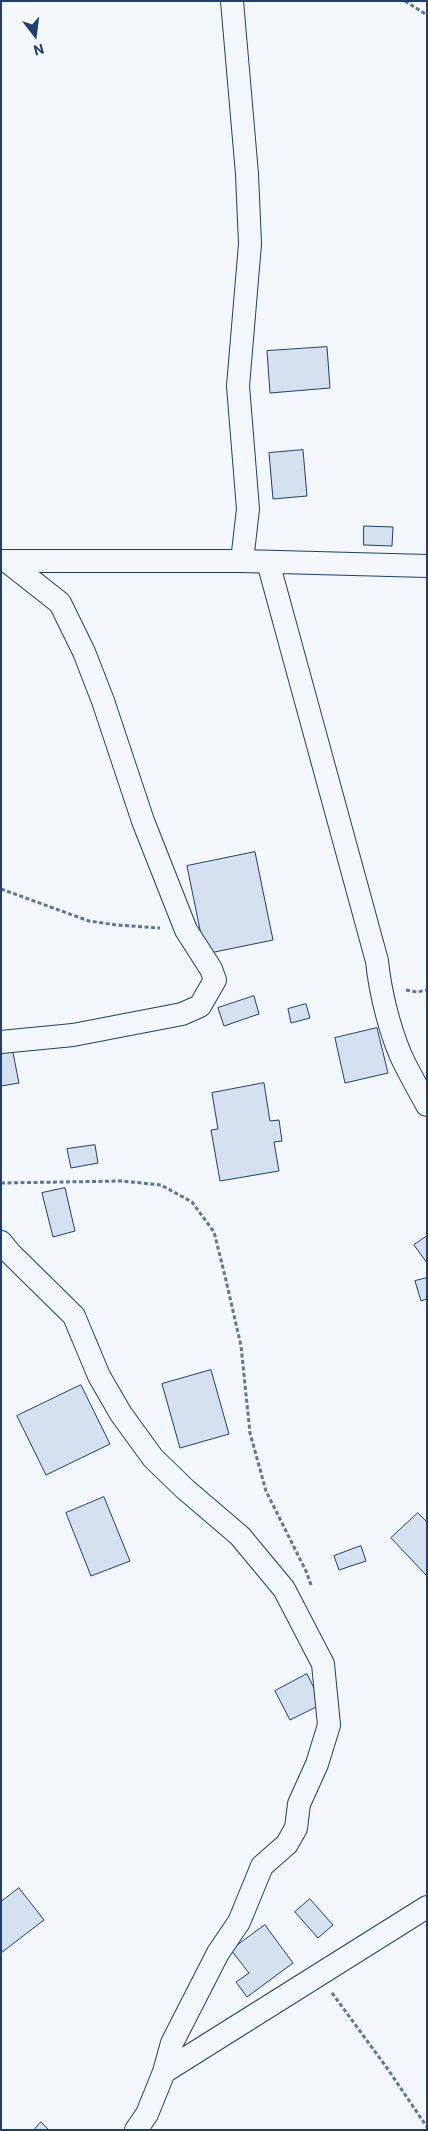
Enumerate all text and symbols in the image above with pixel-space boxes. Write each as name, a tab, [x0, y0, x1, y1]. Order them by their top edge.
north arrow	[10, 10, 60, 60]
text: N	[32, 40, 46, 58]

